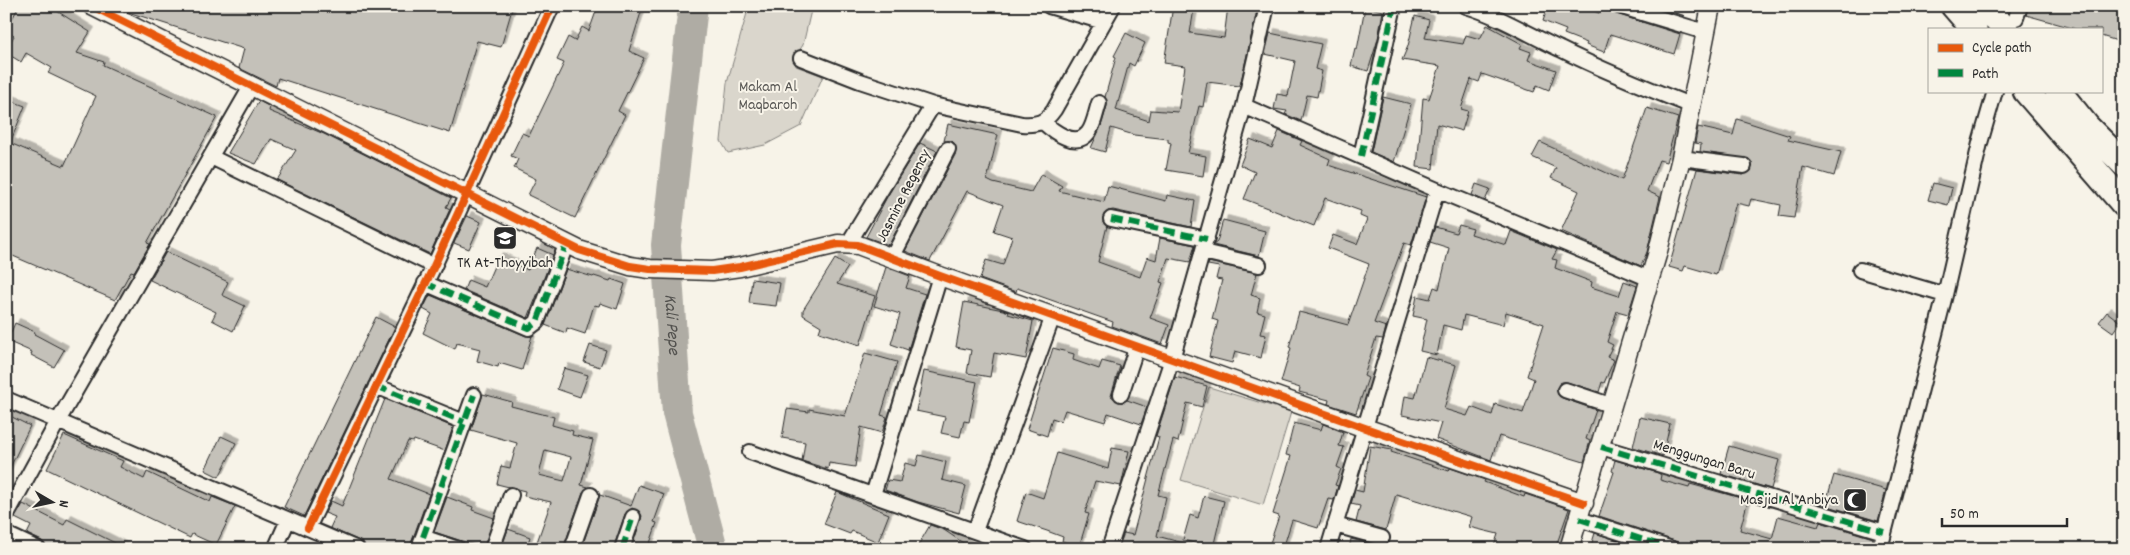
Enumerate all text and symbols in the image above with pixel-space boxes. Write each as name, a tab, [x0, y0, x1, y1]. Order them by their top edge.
legend	[1928, 28, 2102, 92]
text: Cycle path	[1972, 38, 2032, 60]
text: Path	[1972, 64, 1998, 86]
park label: Makam Al Maqbaroh	[739, 76, 797, 117]
street label: Jasmine Regency	[871, 145, 937, 246]
school or university icon: TK At-Thoyyibah	[492, 225, 518, 251]
place label: TK At-Thoyyibah	[457, 252, 553, 275]
water label: Kali Pepe	[657, 293, 686, 357]
street label: Menggungan Baru	[1650, 434, 1758, 486]
north arrow	[28, 478, 78, 528]
mosque icon: Masjid Al Anbiya	[1842, 487, 1868, 513]
place label: Masjid Al Anbiya	[1740, 489, 1838, 512]
scale bar	[1942, 495, 2068, 527]
text: N	[52, 499, 73, 509]
text: 50 m	[1950, 504, 1979, 526]

